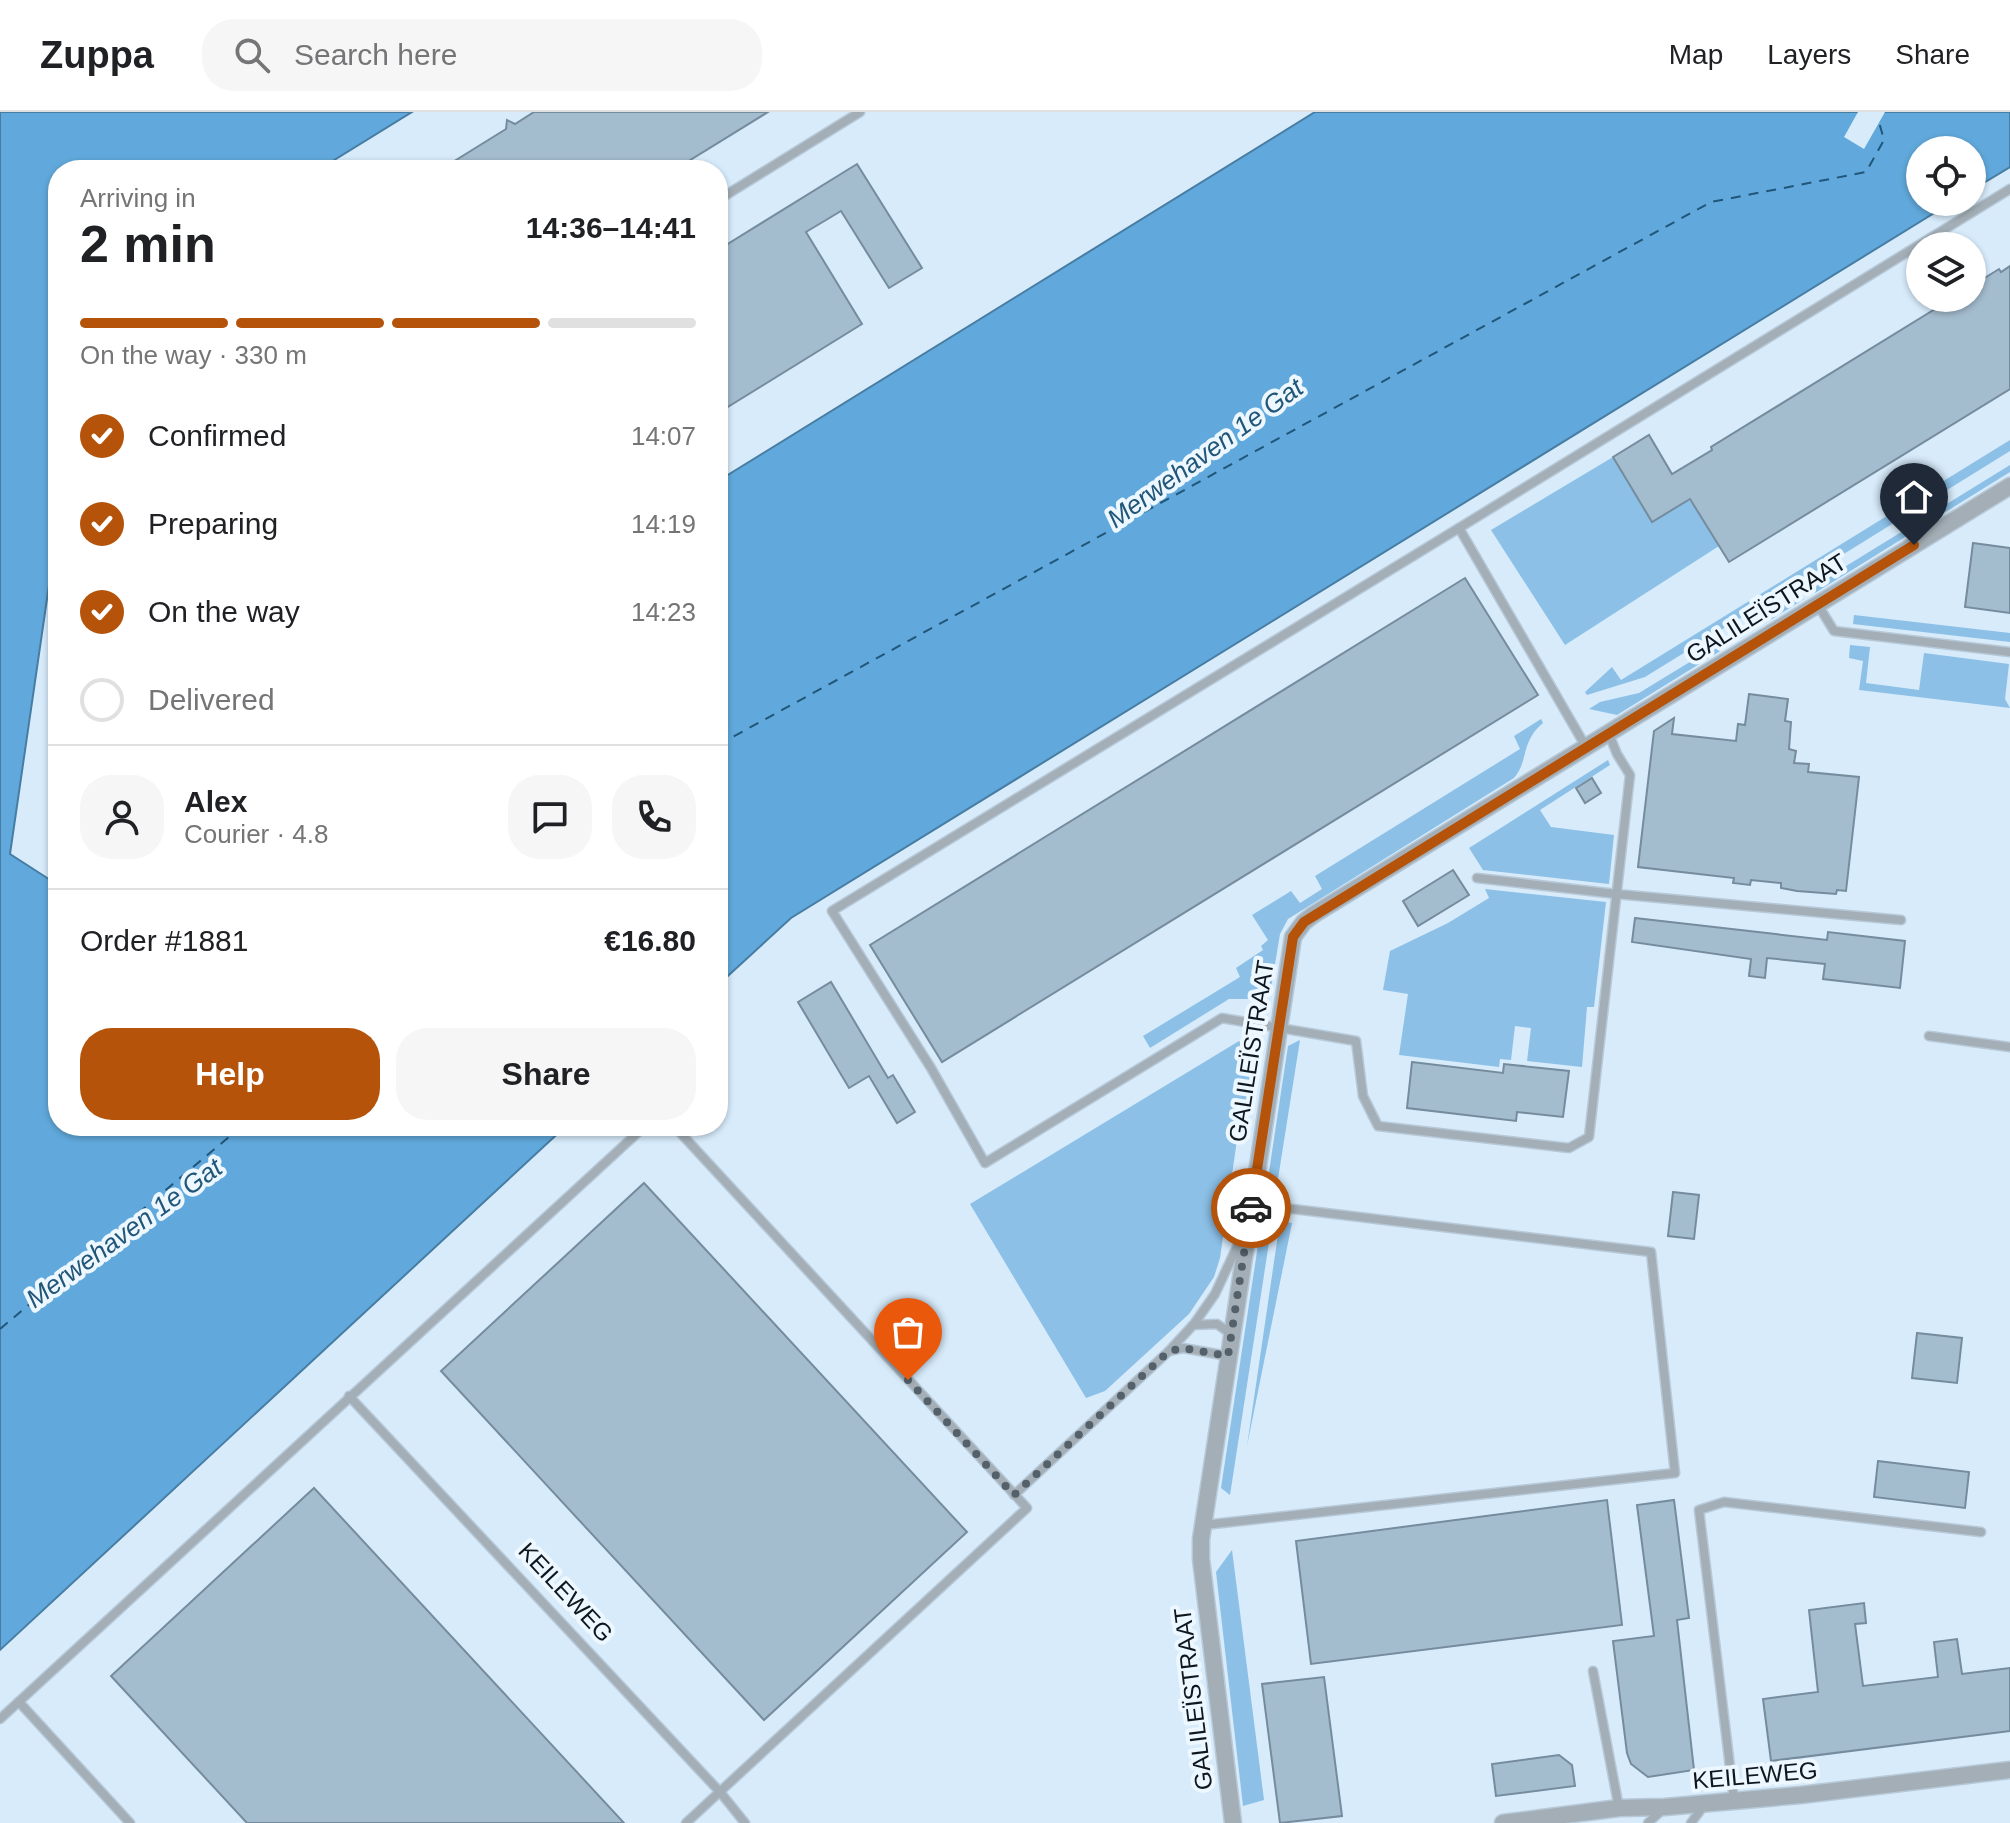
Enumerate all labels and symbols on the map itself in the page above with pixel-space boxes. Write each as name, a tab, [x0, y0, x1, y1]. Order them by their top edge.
water label: Merwehaven 1e Gat	[1101, 371, 1310, 534]
pin	[1880, 463, 1948, 545]
street label: GALILEÏSTRAAT	[1681, 548, 1851, 668]
street label: GALILEÏSTRAAT	[1223, 958, 1279, 1144]
water label: Merwehaven 1e Gat	[20, 1151, 229, 1314]
courier	[1211, 1168, 1291, 1248]
pin	[874, 1298, 942, 1380]
street label: KEILEWEG	[513, 1537, 619, 1647]
street label: GALILEÏSTRAAT	[1168, 1606, 1218, 1792]
street label: KEILEWEG	[1691, 1756, 1819, 1794]

